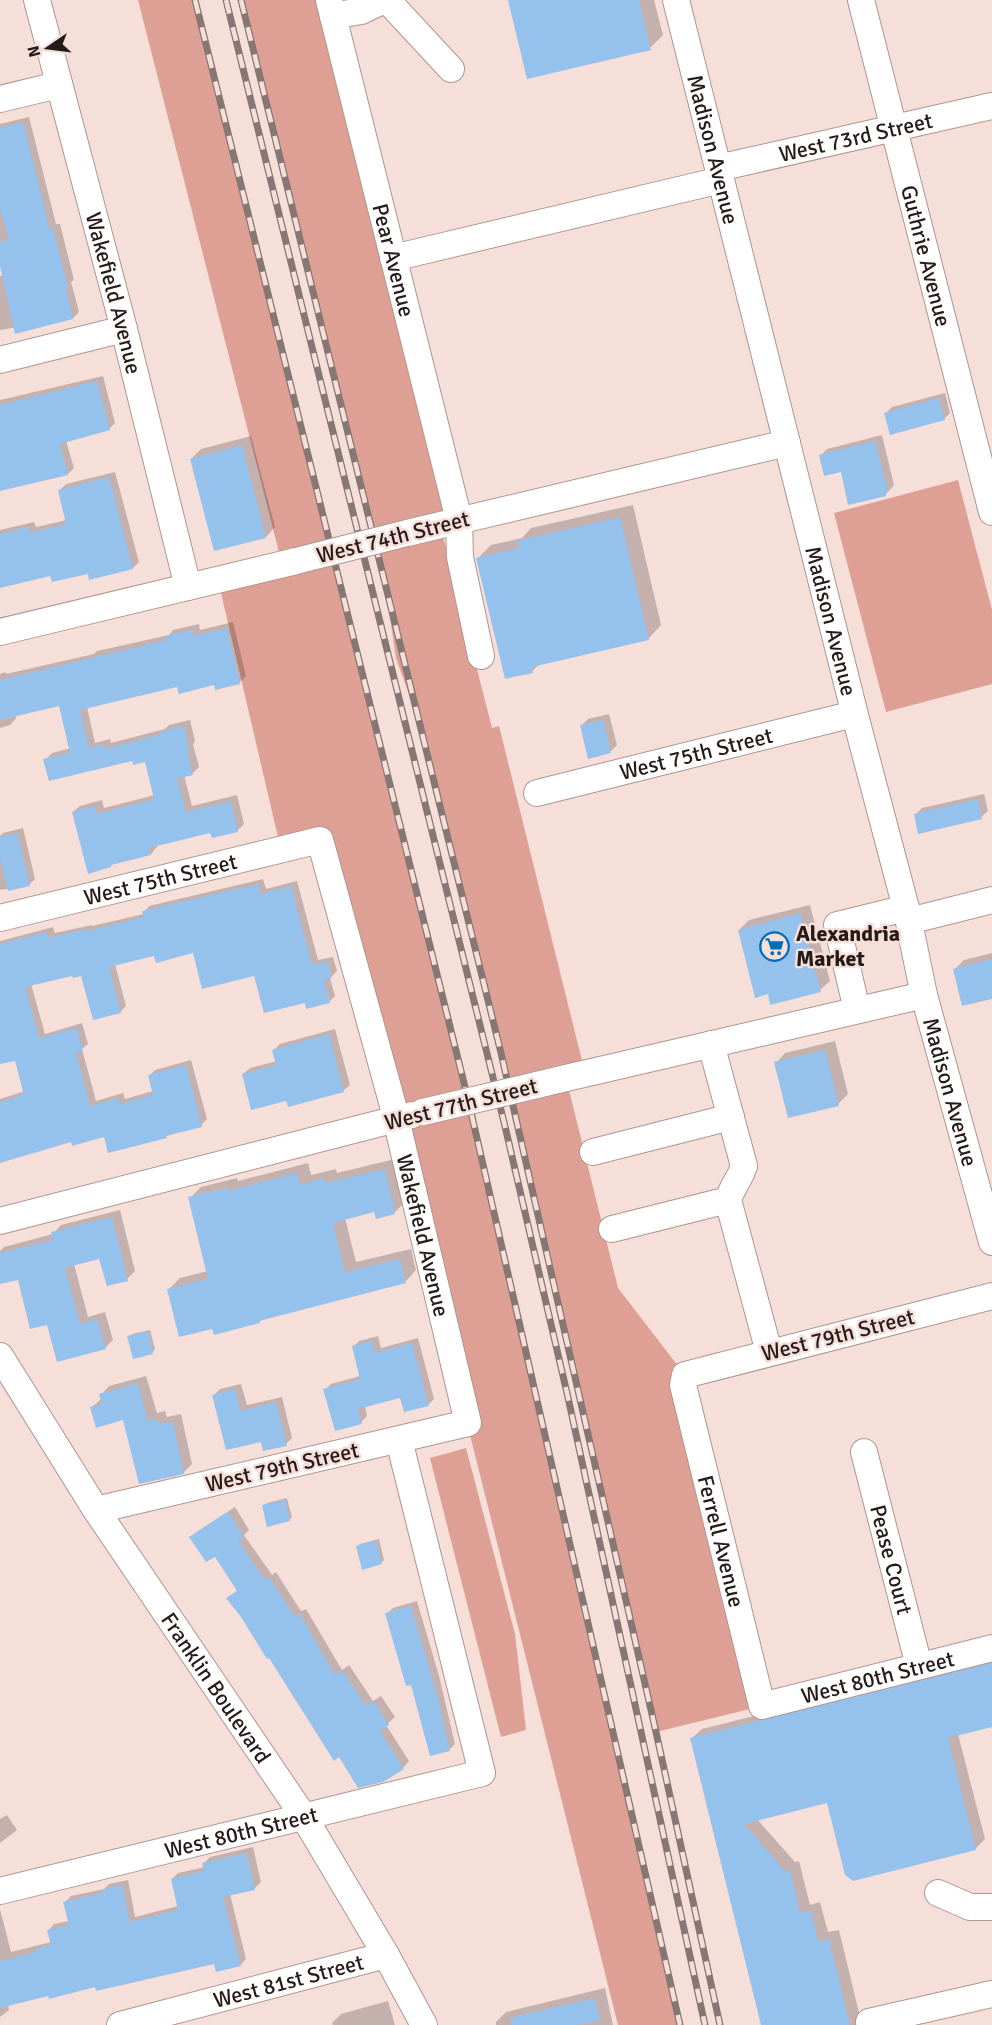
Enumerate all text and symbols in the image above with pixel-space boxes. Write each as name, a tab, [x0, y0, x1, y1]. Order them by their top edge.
north arrow	[18, 18, 78, 78]
text: N	[23, 44, 45, 59]
street label: Madison Avenue	[682, 72, 745, 227]
street label: West 73rd Street	[776, 106, 935, 167]
street label: Guthrie Avenue	[895, 182, 957, 329]
street label: Pear Avenue	[367, 201, 421, 319]
street label: Wakefield Avenue	[80, 209, 148, 377]
street label: West 74th Street	[314, 505, 473, 569]
street label: Madison Avenue	[800, 543, 863, 698]
street label: West 75th Street	[617, 721, 776, 785]
street label: West 75th Street	[81, 847, 240, 911]
place label: Alexandria Market	[796, 920, 900, 972]
supermarket icon: Alexandria Market	[759, 930, 791, 962]
street label: Madison Avenue	[917, 1014, 984, 1169]
street label: West 77th Street	[382, 1072, 541, 1136]
street label: Wakefield Avenue	[391, 1151, 456, 1319]
street label: West 79th Street	[759, 1303, 918, 1367]
street label: West 79th Street	[203, 1436, 362, 1498]
street label: Ferrell Avenue	[692, 1472, 751, 1610]
street label: Pease Court	[865, 1502, 919, 1618]
street label: Franklin Boulevard	[156, 1607, 277, 1768]
street label: West 80th Street	[798, 1645, 957, 1709]
street label: West 80th Street	[162, 1800, 320, 1864]
street label: West 81st Street	[210, 1948, 367, 2013]

